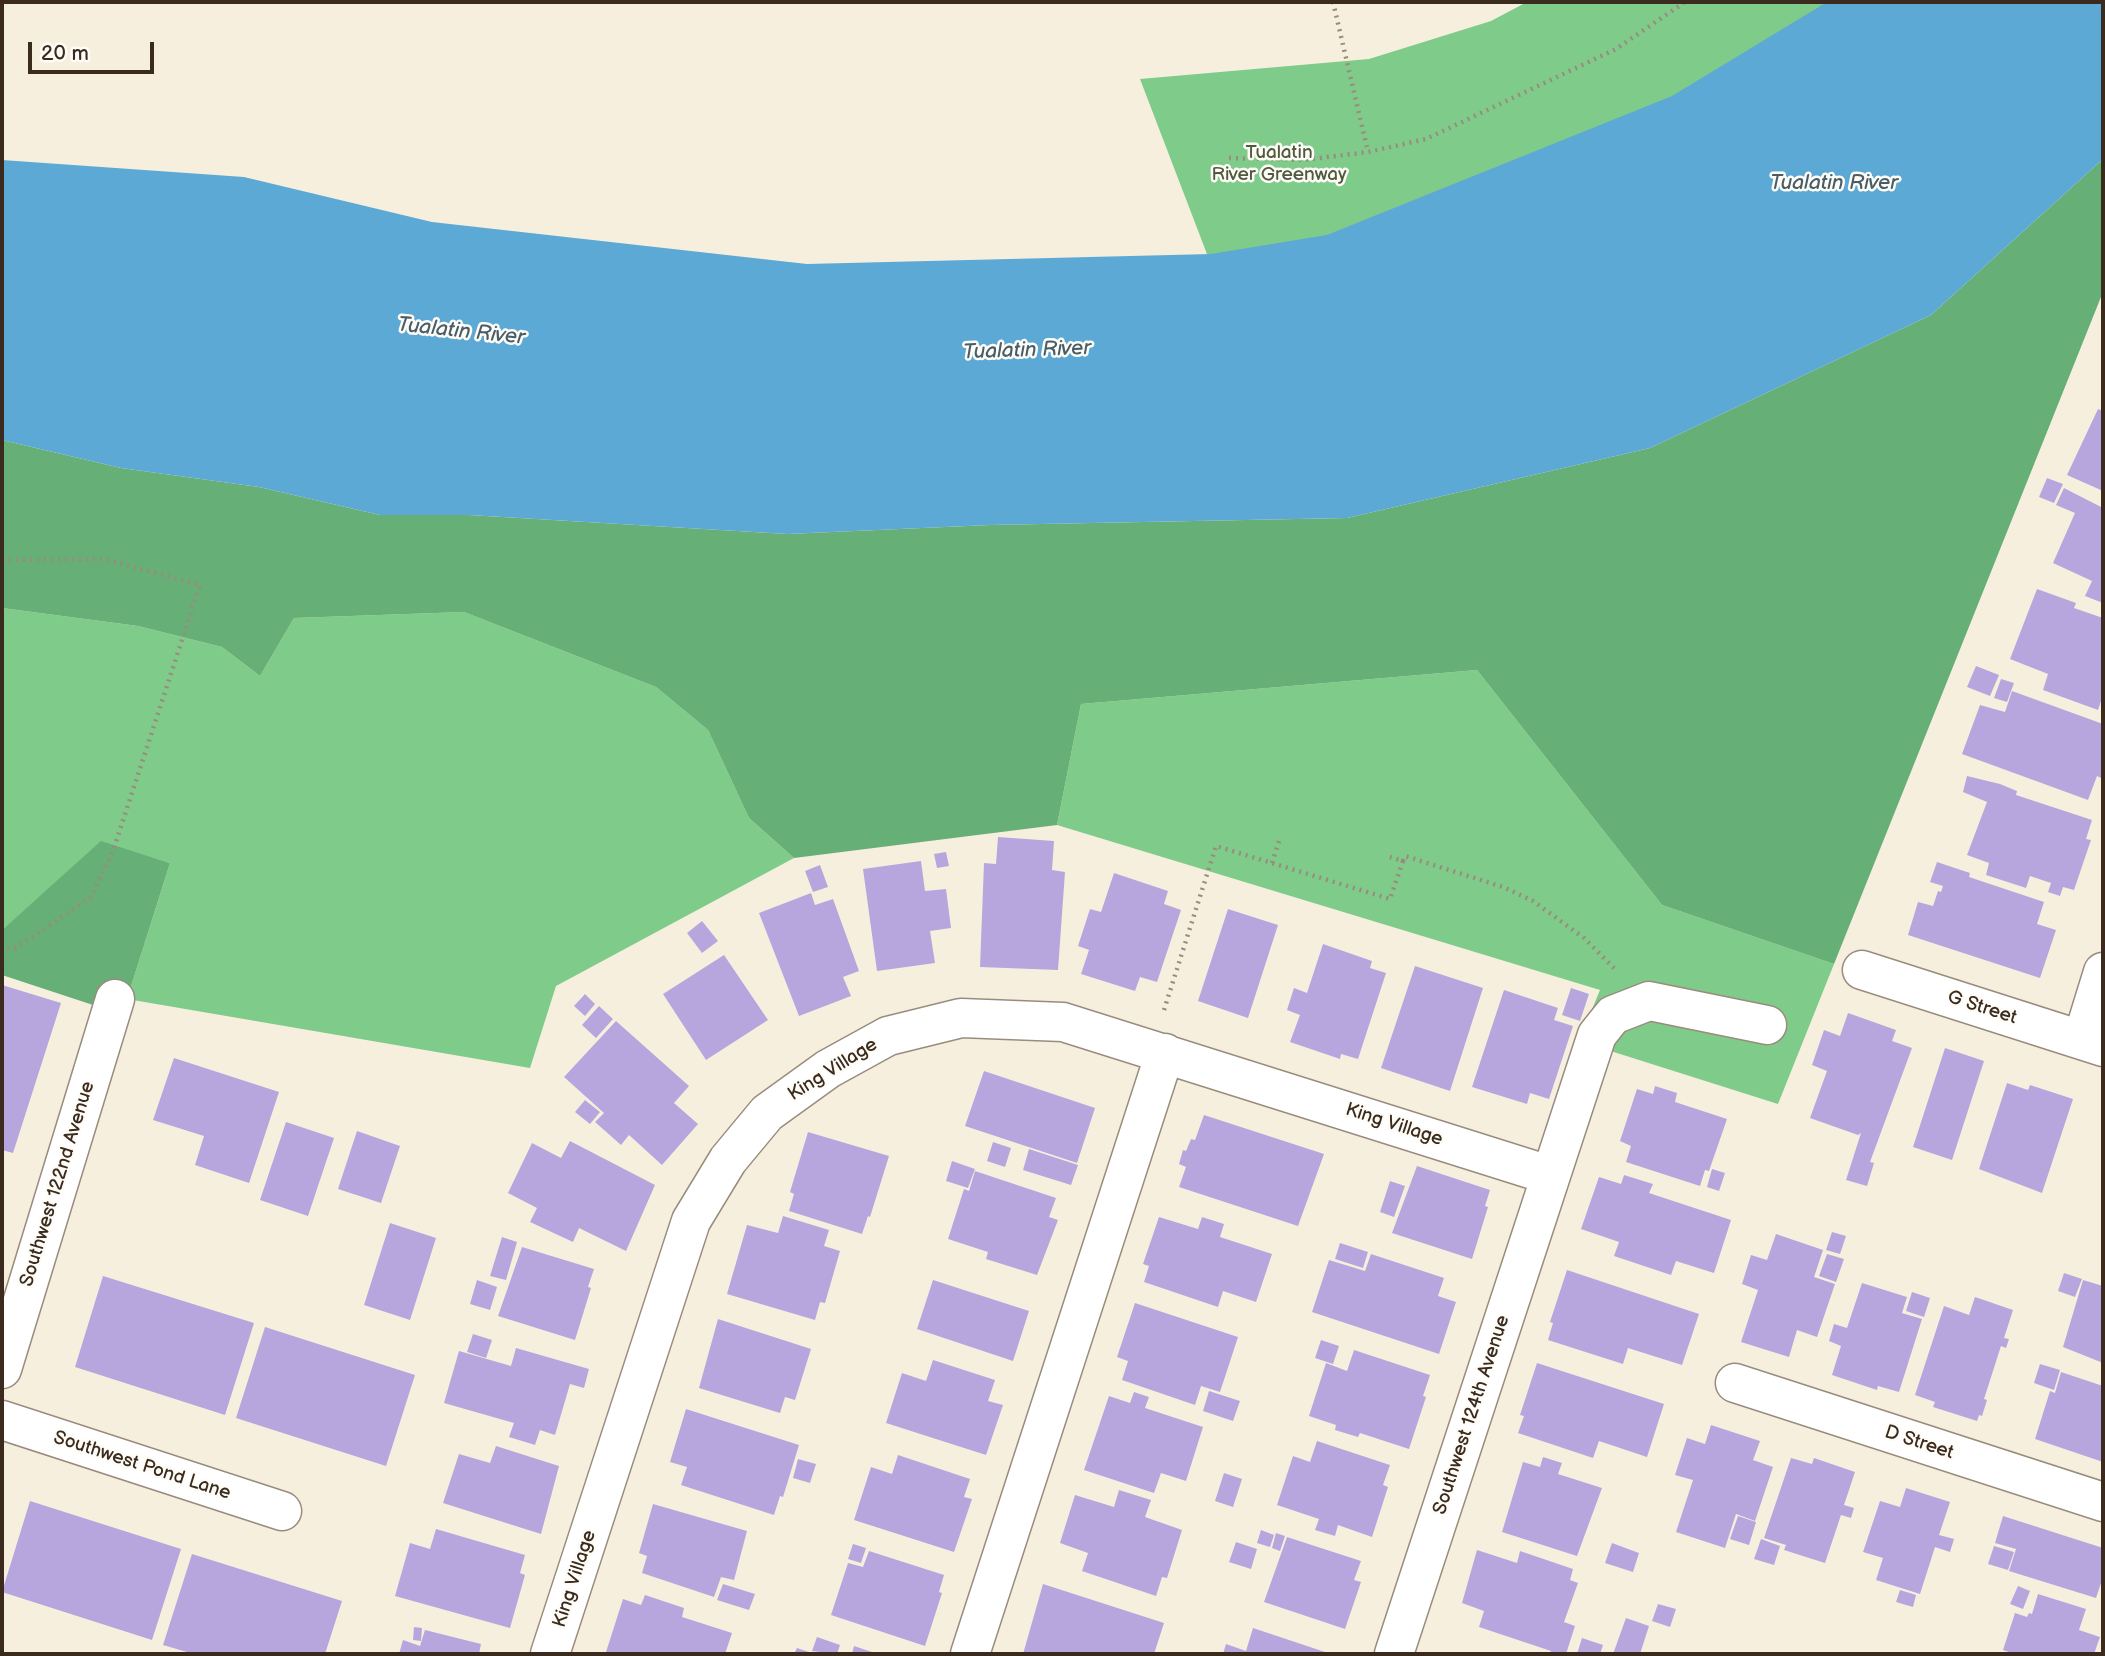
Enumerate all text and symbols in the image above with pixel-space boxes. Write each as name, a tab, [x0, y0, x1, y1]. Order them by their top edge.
scale bar	[32, 28, 158, 72]
text: 20 m	[41, 41, 89, 66]
park label: Tualatin River Greenway	[1211, 142, 1347, 186]
water label: Tualatin River	[1770, 171, 1898, 197]
water label: Tualatin River	[396, 313, 526, 351]
water label: Tualatin River	[963, 336, 1091, 366]
street label: G Street	[1944, 986, 2020, 1030]
street label: King Village	[784, 1034, 882, 1106]
street label: Southwest 122nd Avenue	[16, 1079, 100, 1289]
street label: King Village	[1342, 1099, 1446, 1151]
street label: Southwest 124th Avenue	[1429, 1312, 1515, 1518]
street label: D Street	[1882, 1421, 1956, 1465]
street label: Southwest Pond Lane	[51, 1427, 233, 1505]
street label: King Village	[549, 1527, 601, 1631]

